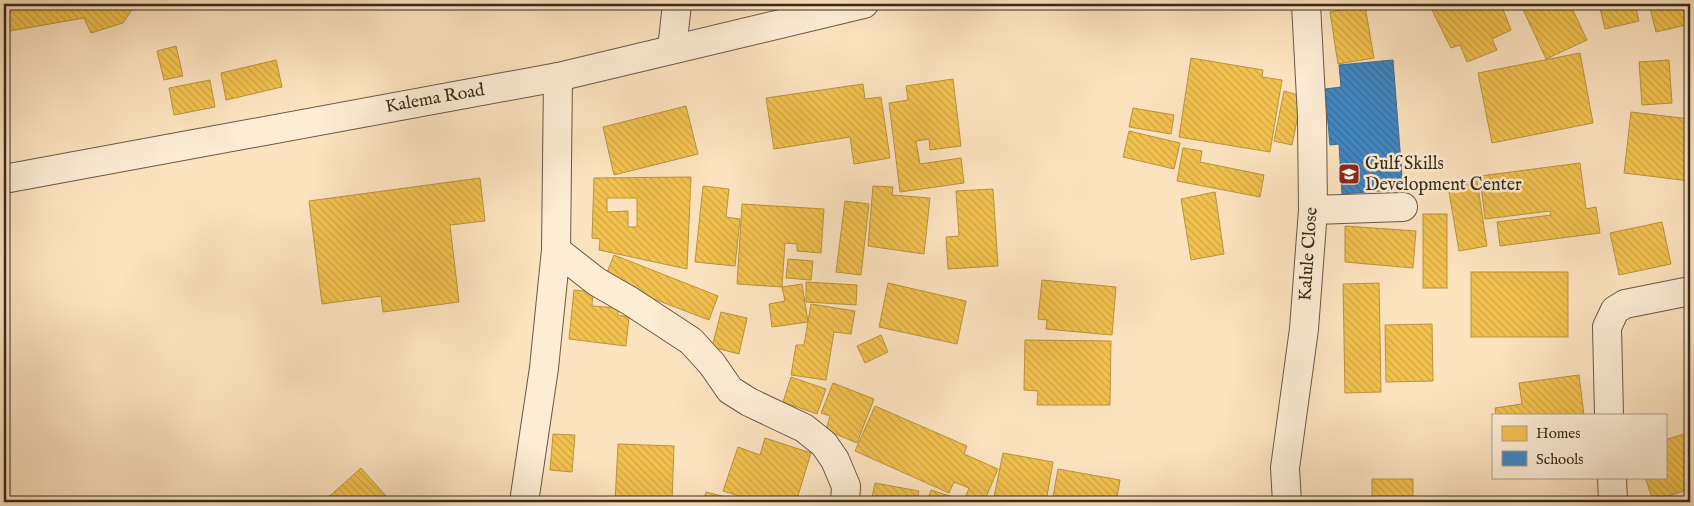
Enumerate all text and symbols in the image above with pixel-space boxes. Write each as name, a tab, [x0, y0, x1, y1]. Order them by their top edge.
street label: Kalema Road	[384, 79, 487, 119]
place label: Gulf Skills Development Center	[1365, 153, 1522, 197]
school or university icon: Gulf Skills Development Center	[1337, 162, 1361, 186]
street label: Kalule Close	[1294, 206, 1324, 302]
legend	[1492, 414, 1666, 478]
text: Homes	[1536, 424, 1580, 443]
text: Schools	[1536, 450, 1584, 469]

